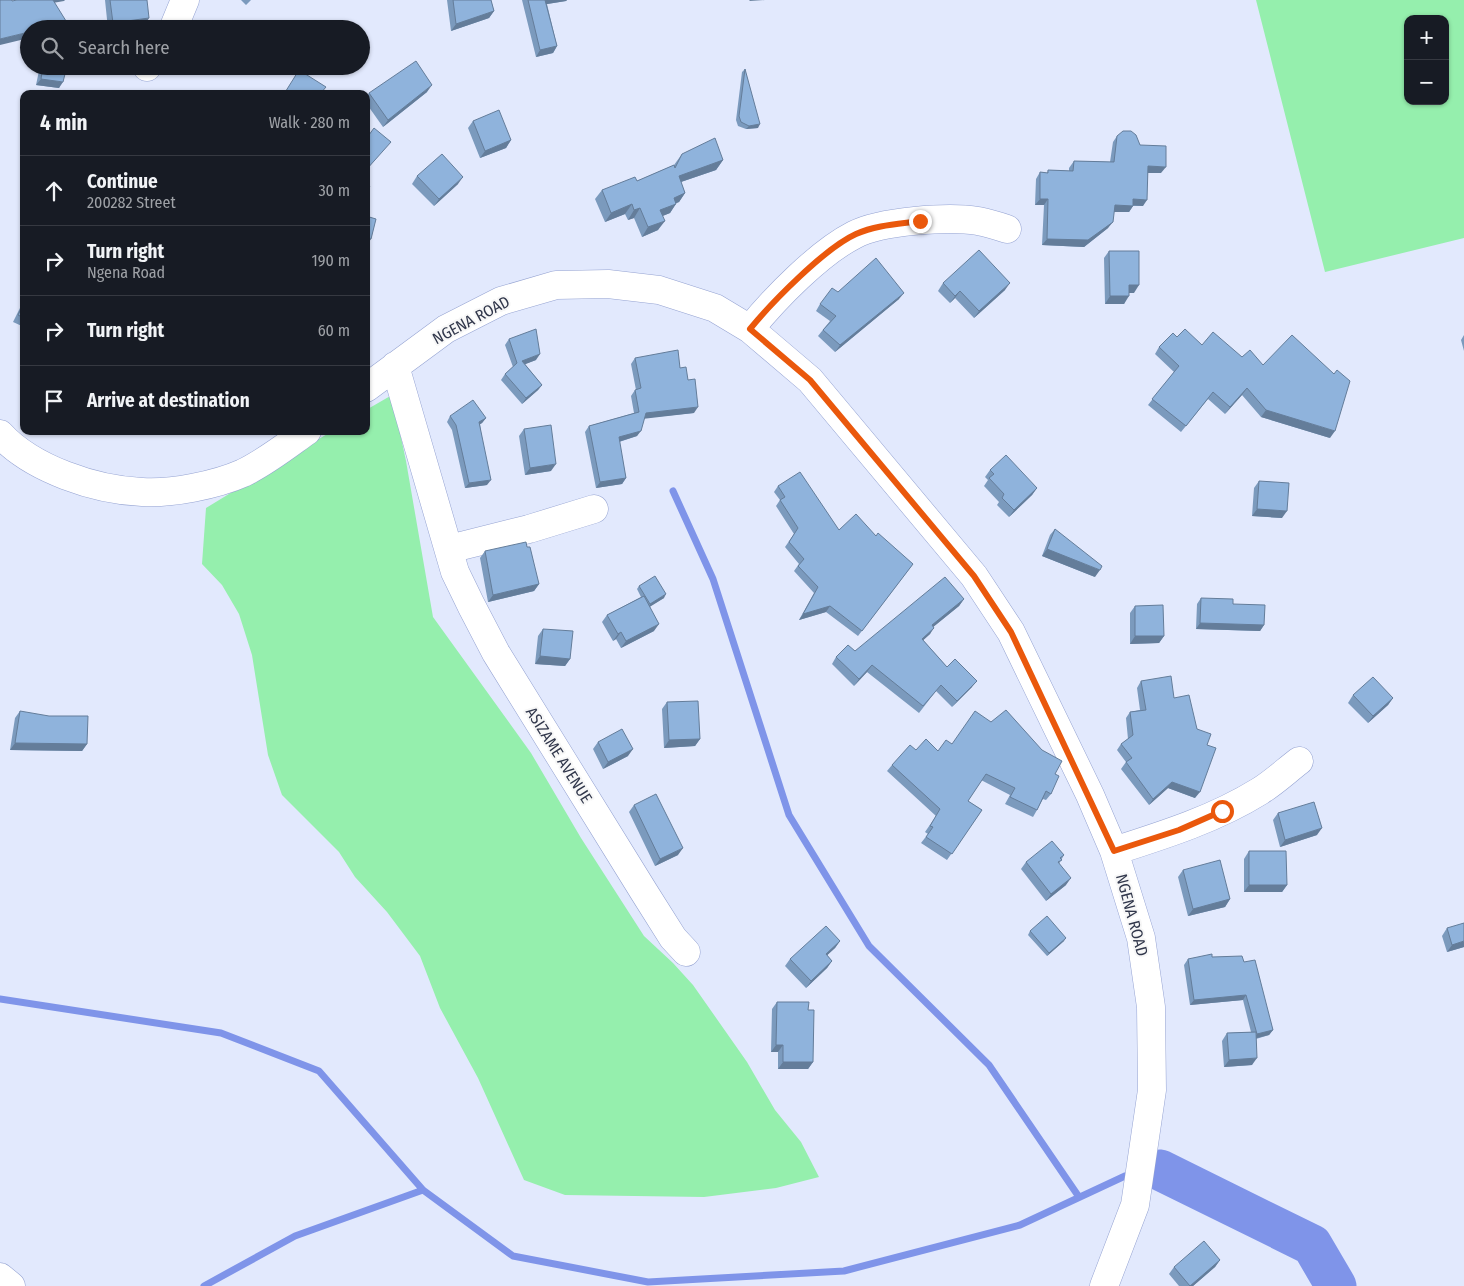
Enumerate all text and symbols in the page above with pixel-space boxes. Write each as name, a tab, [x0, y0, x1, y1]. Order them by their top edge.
map controls	[1404, 15, 1449, 105]
button: +	[1404, 15, 1449, 60]
search box	[20, 20, 370, 75]
icon: search	[38, 34, 66, 62]
text: Search here	[78, 36, 170, 59]
button: −	[1404, 60, 1449, 105]
text: 4 min	[40, 110, 88, 136]
text: Walk · 280 m	[269, 113, 350, 132]
text: Continue	[87, 170, 158, 193]
icon: ahead	[40, 177, 68, 205]
text: 30 m	[318, 181, 350, 200]
text: 200282 Street	[87, 193, 176, 212]
route end	[909, 210, 932, 233]
text: Turn right	[87, 240, 164, 263]
icon: right	[40, 247, 68, 275]
text: 190 m	[312, 251, 350, 270]
text: Ngena Road	[87, 263, 165, 282]
street label: NGENA ROAD	[429, 292, 513, 348]
icon: right	[40, 317, 68, 345]
text: Turn right	[87, 319, 164, 342]
text: 60 m	[318, 321, 350, 340]
icon: arrive	[40, 387, 68, 415]
text: Arrive at destination	[87, 389, 250, 412]
street label: ASIZAME AVENUE	[522, 703, 596, 807]
route start	[1211, 800, 1234, 823]
street label: NGENA ROAD	[1112, 872, 1152, 958]

